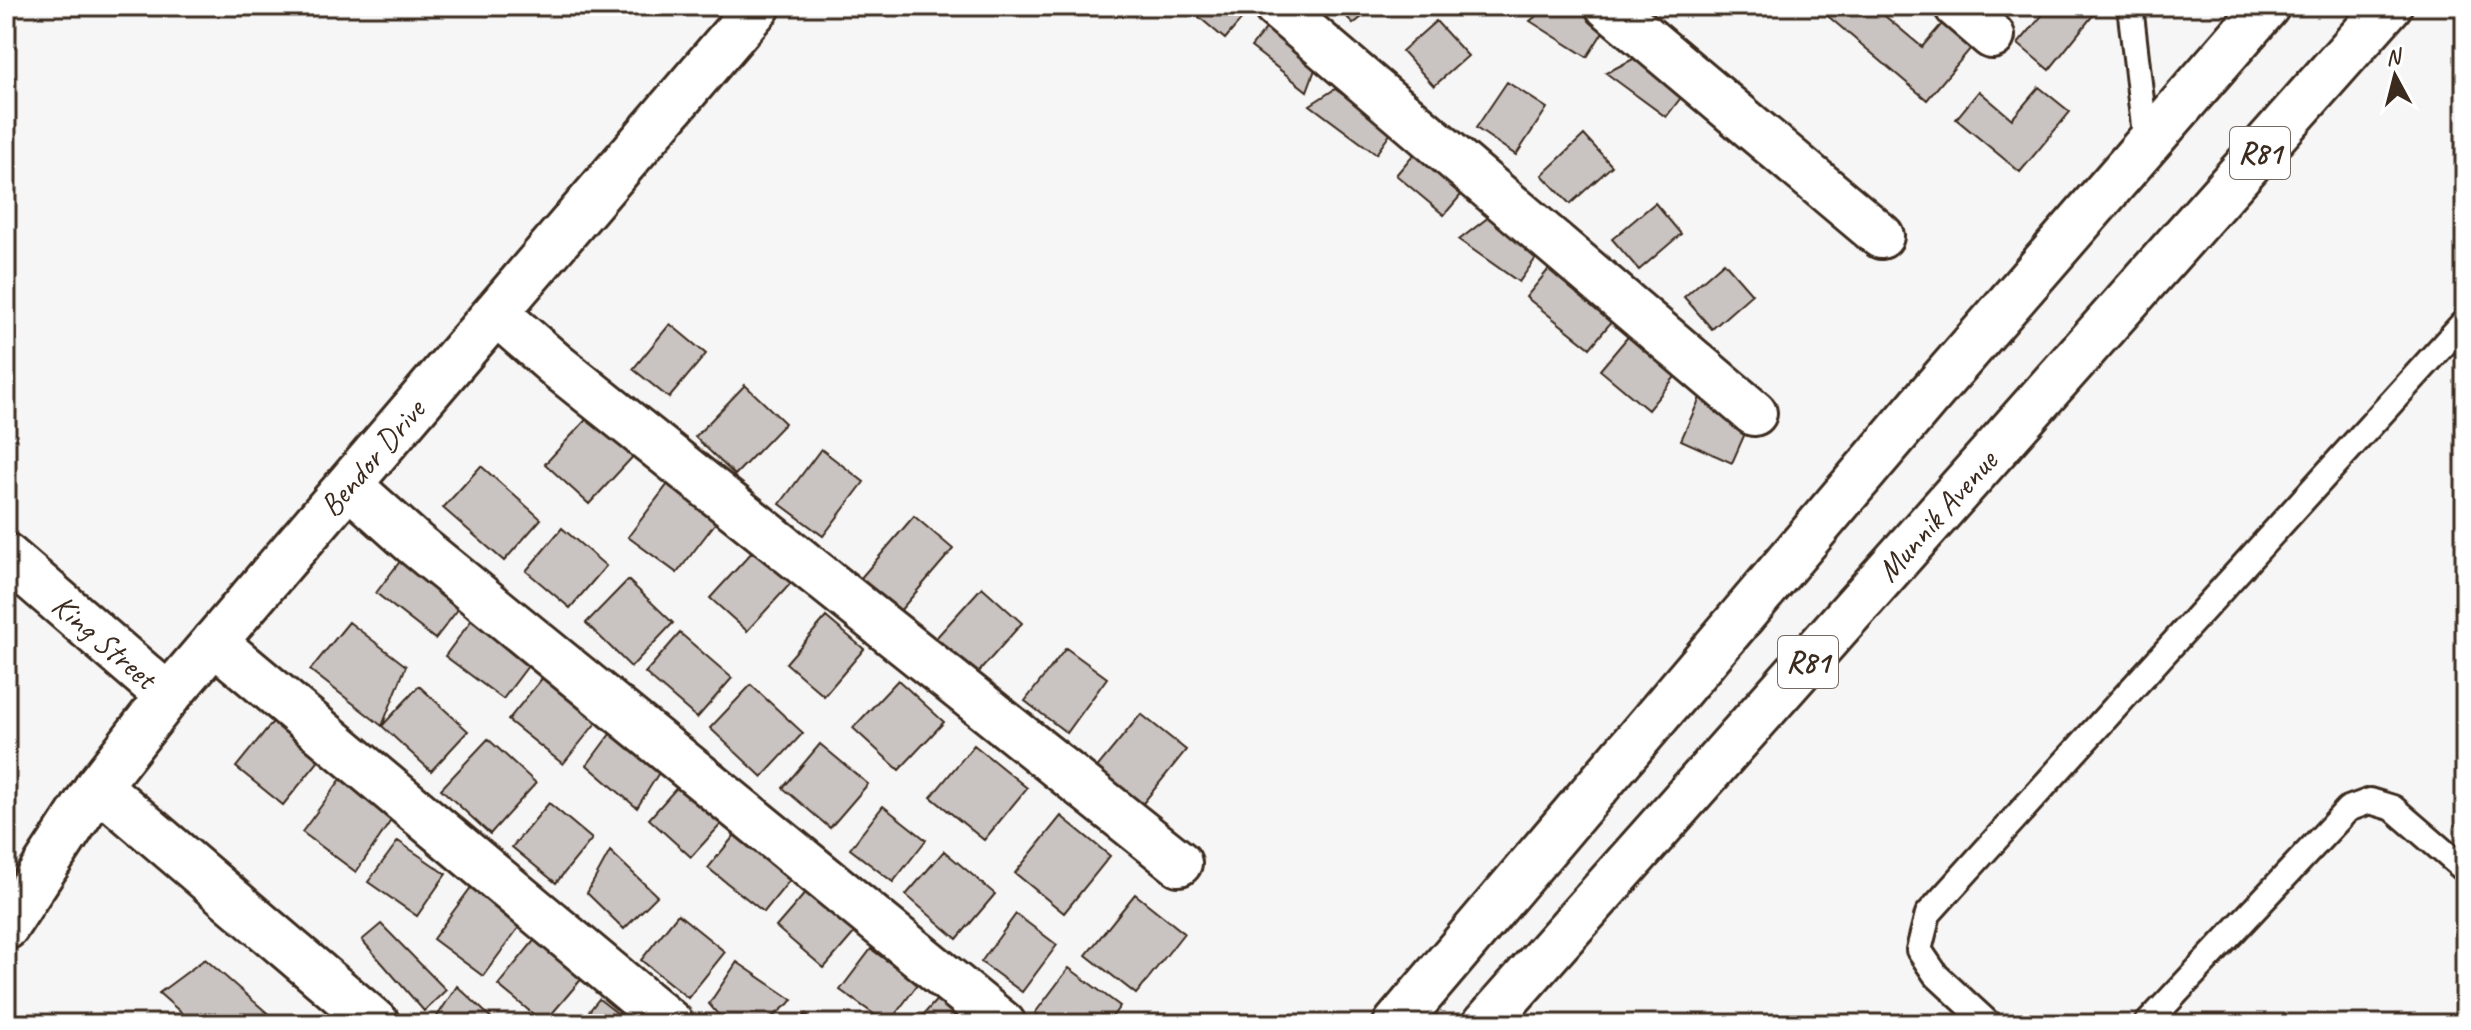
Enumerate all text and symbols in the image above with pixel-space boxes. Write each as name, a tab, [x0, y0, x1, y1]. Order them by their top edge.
north arrow	[2355, 36, 2435, 116]
text: N	[2384, 42, 2405, 72]
road number: R81	[2230, 127, 2290, 179]
street label: Bendor Drive	[310, 389, 436, 525]
street label: Munnik Avenue	[1868, 440, 2008, 590]
street label: King Street	[43, 585, 167, 700]
road number: R81	[1778, 636, 1838, 688]

